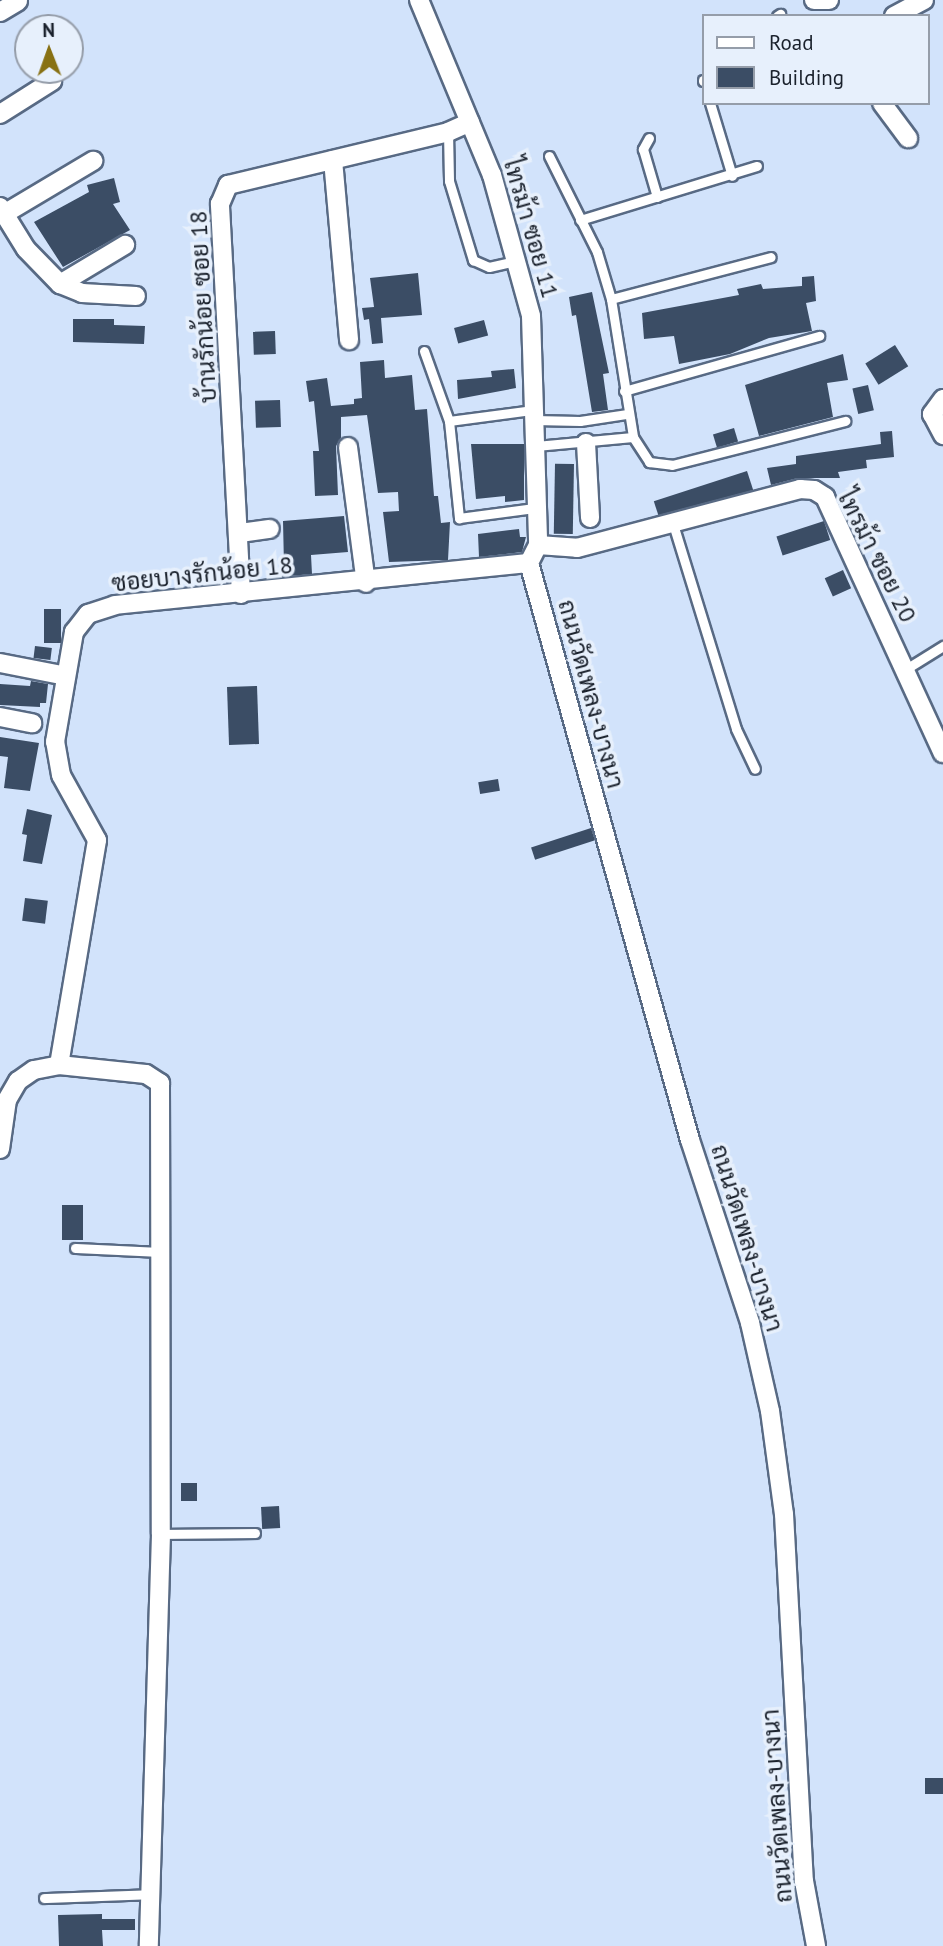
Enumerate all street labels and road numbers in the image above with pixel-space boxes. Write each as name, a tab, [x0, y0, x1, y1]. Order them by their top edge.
street label: ไทรม้า ซอย 11	[497, 154, 565, 302]
street label: บ้านรักน้อย ซอย 18	[184, 210, 222, 404]
street label: ไทรม้า ซอย 20	[831, 485, 923, 627]
street label: ซอยบางรักน้อย 18	[110, 550, 294, 598]
street label: ถนนวัดเพลง-บางนา	[552, 597, 630, 791]
street label: ถนนวัดเพลง-บางนา	[705, 1141, 789, 1335]
street label: ถนนวัดเพลง-บางนา	[756, 1708, 798, 1904]

